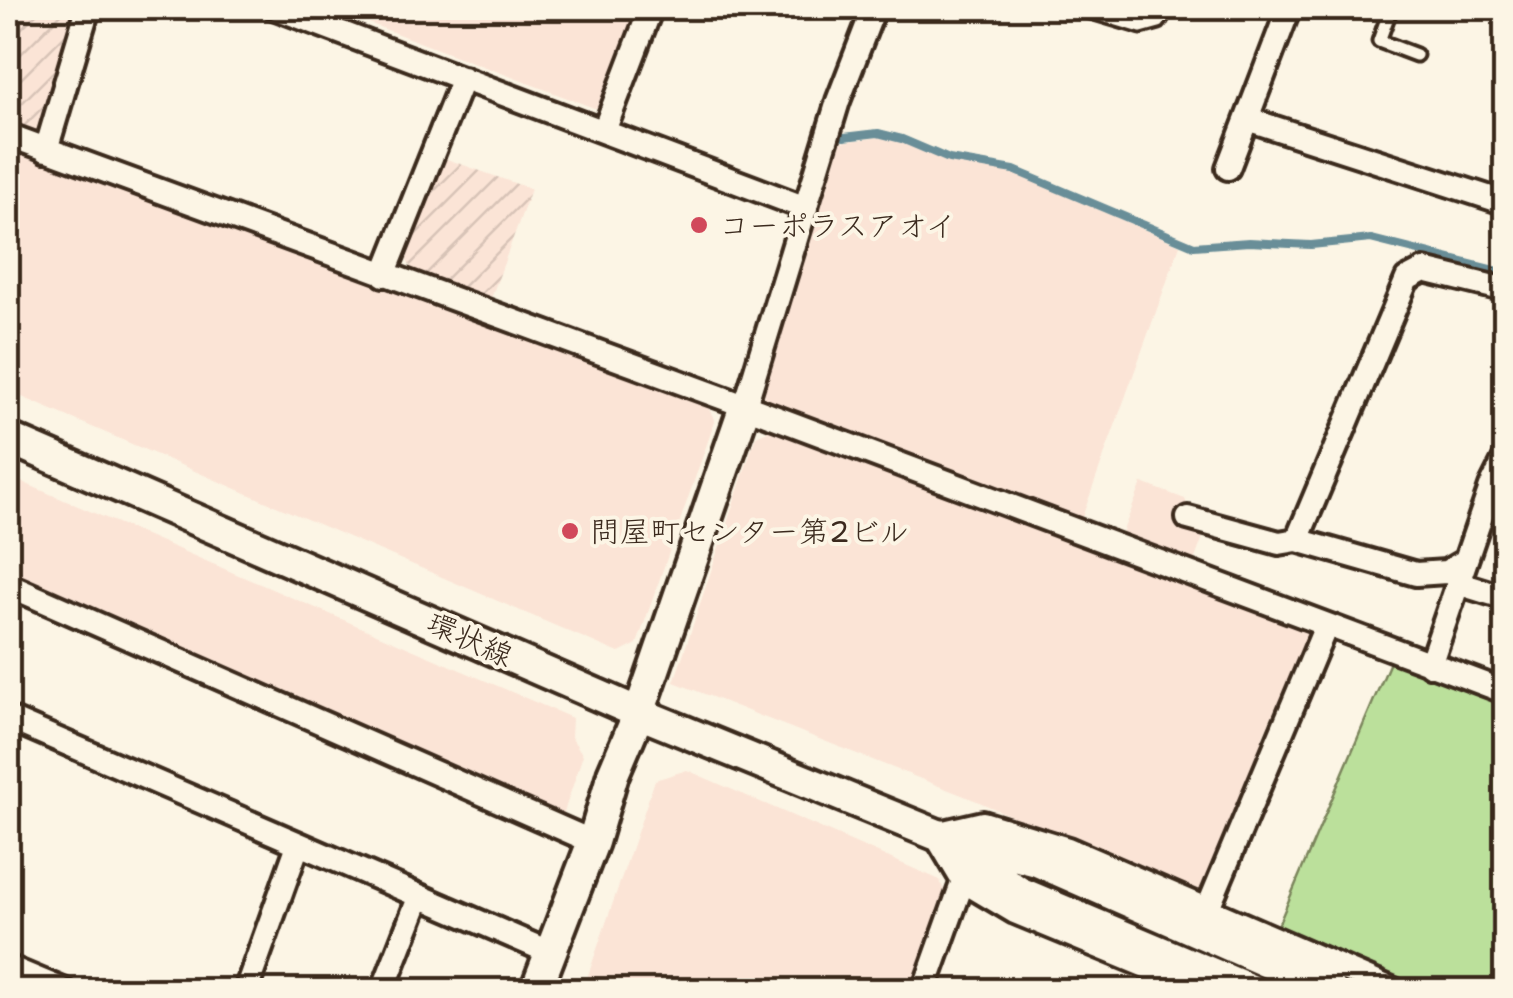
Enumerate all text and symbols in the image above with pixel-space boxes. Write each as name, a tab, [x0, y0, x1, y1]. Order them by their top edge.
place label: コーポラスアオイ	[719, 205, 955, 246]
marker: コーポラスアオイ	[688, 214, 710, 236]
place label: 問屋町センター第2ビル	[590, 511, 909, 552]
marker: 問屋町センター第2ビル	[559, 520, 581, 542]
street label: 環状線	[421, 602, 519, 676]

